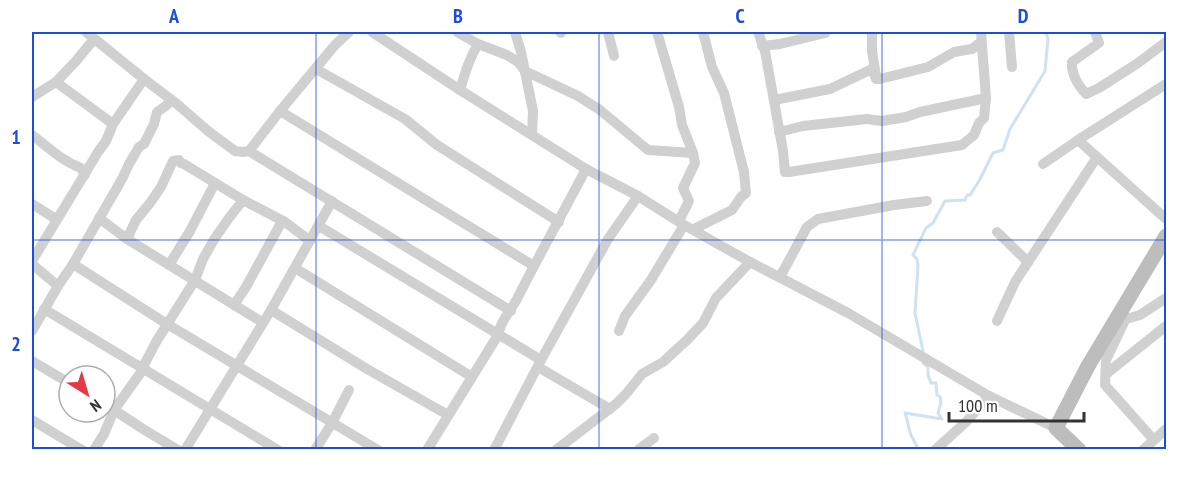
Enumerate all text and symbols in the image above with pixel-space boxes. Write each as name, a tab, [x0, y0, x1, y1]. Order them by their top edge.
text: A	[168, 3, 180, 29]
text: B	[453, 3, 463, 29]
text: C	[735, 3, 745, 29]
text: D	[1018, 3, 1029, 29]
text: 1	[11, 124, 21, 150]
text: 2	[11, 331, 21, 357]
north arrow	[57, 364, 117, 424]
scale bar	[949, 385, 1084, 423]
text: 100 m	[958, 394, 998, 417]
text: N	[87, 395, 105, 417]

